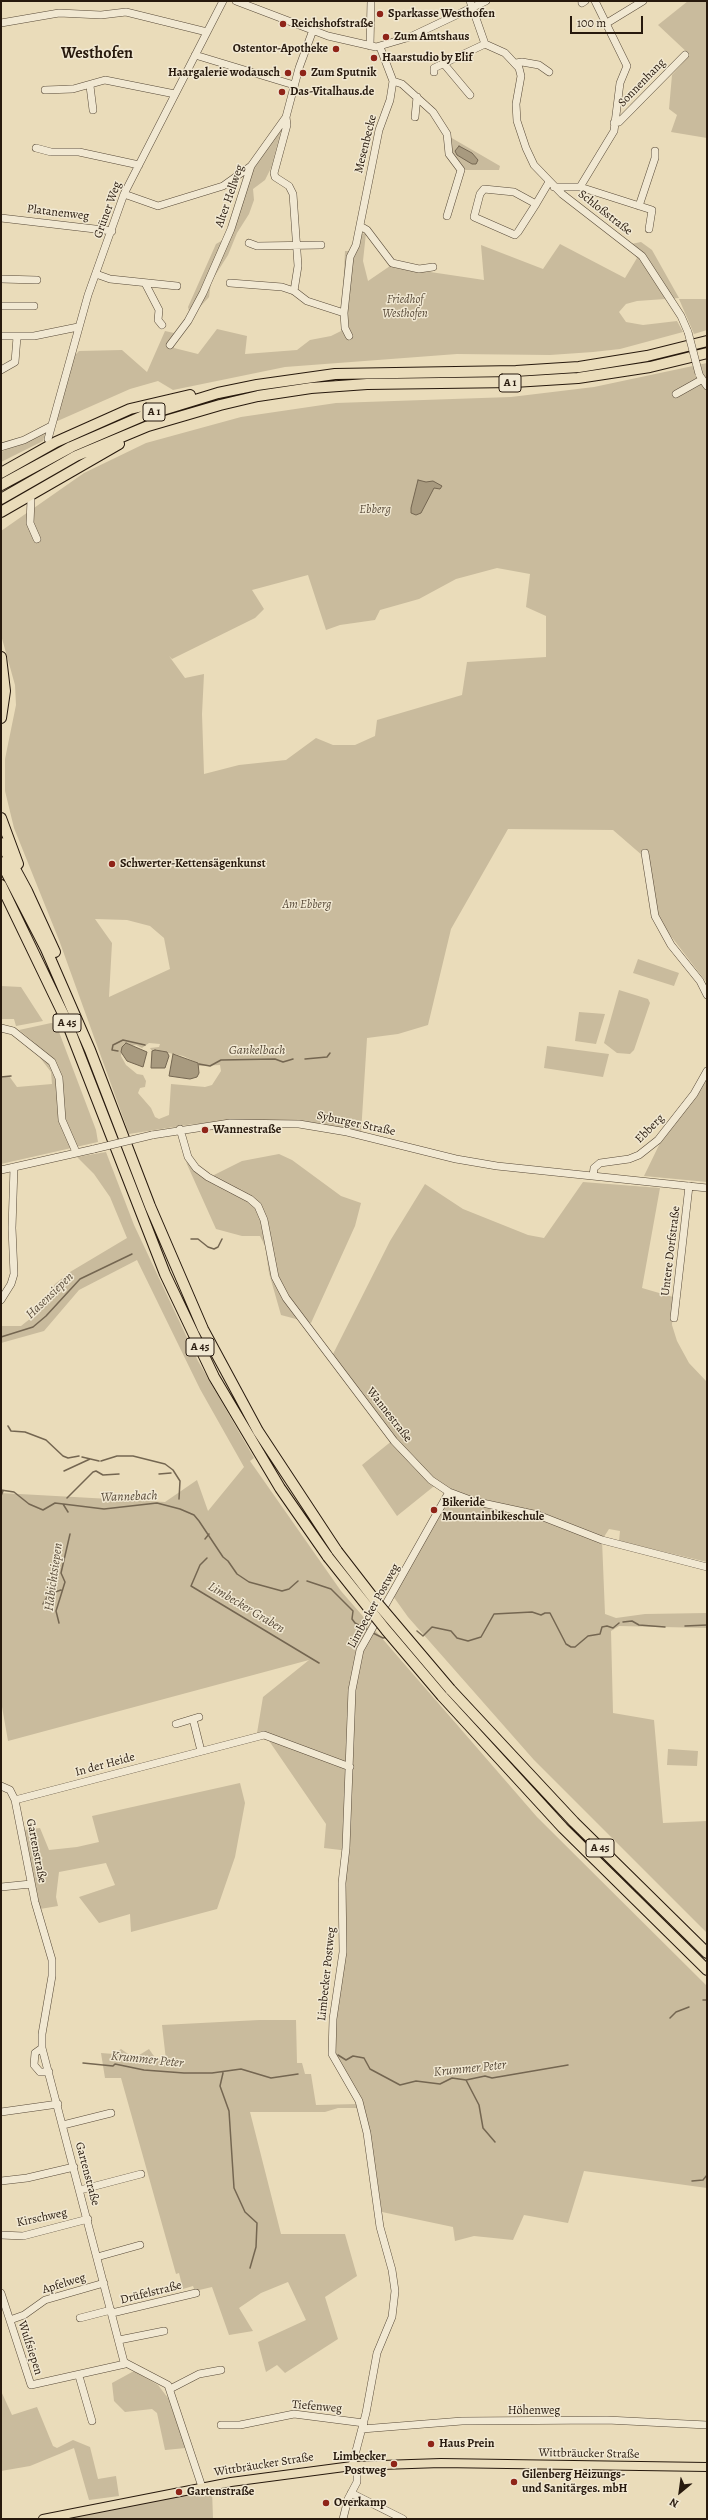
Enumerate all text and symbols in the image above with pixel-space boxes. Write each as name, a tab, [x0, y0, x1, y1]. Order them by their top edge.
place label: Sparkasse Westhofen	[388, 7, 495, 21]
scale bar	[572, 8, 645, 34]
marker: Sparkasse Westhofen	[375, 9, 385, 19]
text: 100 m	[577, 15, 606, 31]
place label: Reichshofstraße	[291, 17, 373, 31]
marker: Reichshofstraße	[278, 19, 288, 29]
place label: Zum Amtshaus	[394, 30, 469, 44]
marker: Zum Amtshaus	[381, 32, 391, 42]
place label: Ostentor-Apotheke	[233, 42, 328, 56]
district label: Westhofen	[61, 44, 133, 64]
marker: Ostentor-Apotheke	[331, 44, 341, 54]
place label: Haarstudio by Elif	[382, 51, 473, 65]
marker: Haarstudio by Elif	[369, 53, 379, 63]
street label: Sonnenhang	[615, 56, 669, 110]
place label: Haargalerie wodausch	[168, 66, 280, 80]
place label: Zum Sputnik	[311, 66, 376, 80]
marker: Haargalerie wodausch	[283, 68, 293, 78]
marker: Zum Sputnik	[298, 68, 308, 78]
place label: Das-Vitalhaus.de	[290, 85, 374, 99]
marker: Das-Vitalhaus.de	[277, 87, 287, 97]
street label: Mesenbecke	[352, 113, 380, 175]
street label: Alter Hellweg	[213, 163, 247, 229]
street label: Grüner Weg	[91, 180, 125, 240]
street label: Schloßstraße	[575, 187, 635, 239]
street label: Platanenweg	[26, 202, 90, 224]
park label: Friedhof Westhofen	[382, 293, 428, 321]
road number: A 1	[499, 374, 521, 392]
road number: A 1	[143, 403, 165, 421]
park label: Ebberg	[359, 503, 391, 517]
place label: Schwerter-Kettensägenkunst	[120, 857, 266, 871]
marker: Schwerter-Kettensägenkunst	[107, 859, 117, 869]
park label: Am Ebberg	[283, 898, 331, 912]
road number: A 45	[53, 1014, 81, 1032]
water label: Gankelbach	[229, 1043, 285, 1059]
street label: Syburger Straße	[315, 1109, 397, 1139]
street label: Ebberg	[632, 1111, 668, 1147]
place label: Wannestraße	[213, 1123, 281, 1137]
marker: Wannestraße	[200, 1125, 210, 1135]
street label: Untere Dorfstraße	[658, 1205, 684, 1297]
water label: Hasensiepen	[23, 1269, 77, 1323]
road number: A 45	[186, 1338, 214, 1356]
street label: Wannestraße	[363, 1385, 415, 1445]
water label: Wannebach	[100, 1488, 158, 1506]
place label: Bikeride Mountainbikeschule	[442, 1496, 544, 1524]
marker: Bikeride Mountainbikeschule	[429, 1505, 439, 1515]
water label: Habichtsiepen	[41, 1542, 67, 1612]
street label: Limbecker Postweg	[345, 1561, 403, 1651]
water label: Limbecker Graben	[205, 1579, 287, 1637]
street label: In der Heide	[74, 1750, 136, 1780]
street label: Gartenstraße	[23, 1818, 49, 1884]
road number: A 45	[586, 1839, 614, 1857]
street label: Limbecker Postweg	[315, 1926, 339, 2022]
water label: Krummer Peter	[110, 2048, 184, 2072]
water label: Krummer Peter	[433, 2057, 507, 2081]
street label: Gartenstraße	[72, 2141, 102, 2207]
street label: Kirschweg	[15, 2206, 69, 2230]
street label: Apfelweg	[41, 2271, 87, 2297]
street label: Drüfelstraße	[119, 2278, 183, 2308]
street label: Wulfsiepen	[15, 2319, 45, 2377]
street label: Tiefenweg	[291, 2398, 343, 2416]
street label: Höhenweg	[508, 2404, 560, 2418]
place label: Haus Prein	[439, 2437, 495, 2451]
marker: Haus Prein	[426, 2439, 436, 2449]
street label: Wittbräucker Straße	[539, 2446, 639, 2462]
street label: Wittbräucker Straße	[213, 2450, 315, 2480]
place label: Limbecker Postweg	[333, 2450, 386, 2478]
marker: Limbecker Postweg	[389, 2459, 399, 2469]
place label: Gilenberg Heizungs- und Sanitärges. mbH	[522, 2468, 627, 2496]
north arrow	[660, 2472, 700, 2512]
marker: Gilenberg Heizungs- und Sanitärges. mbH	[509, 2477, 519, 2487]
place label: Gartenstraße	[187, 2485, 254, 2499]
marker: Gartenstraße	[174, 2487, 184, 2497]
text: N	[667, 2494, 681, 2511]
place label: Overkamp	[334, 2496, 386, 2510]
marker: Overkamp	[321, 2498, 331, 2508]

